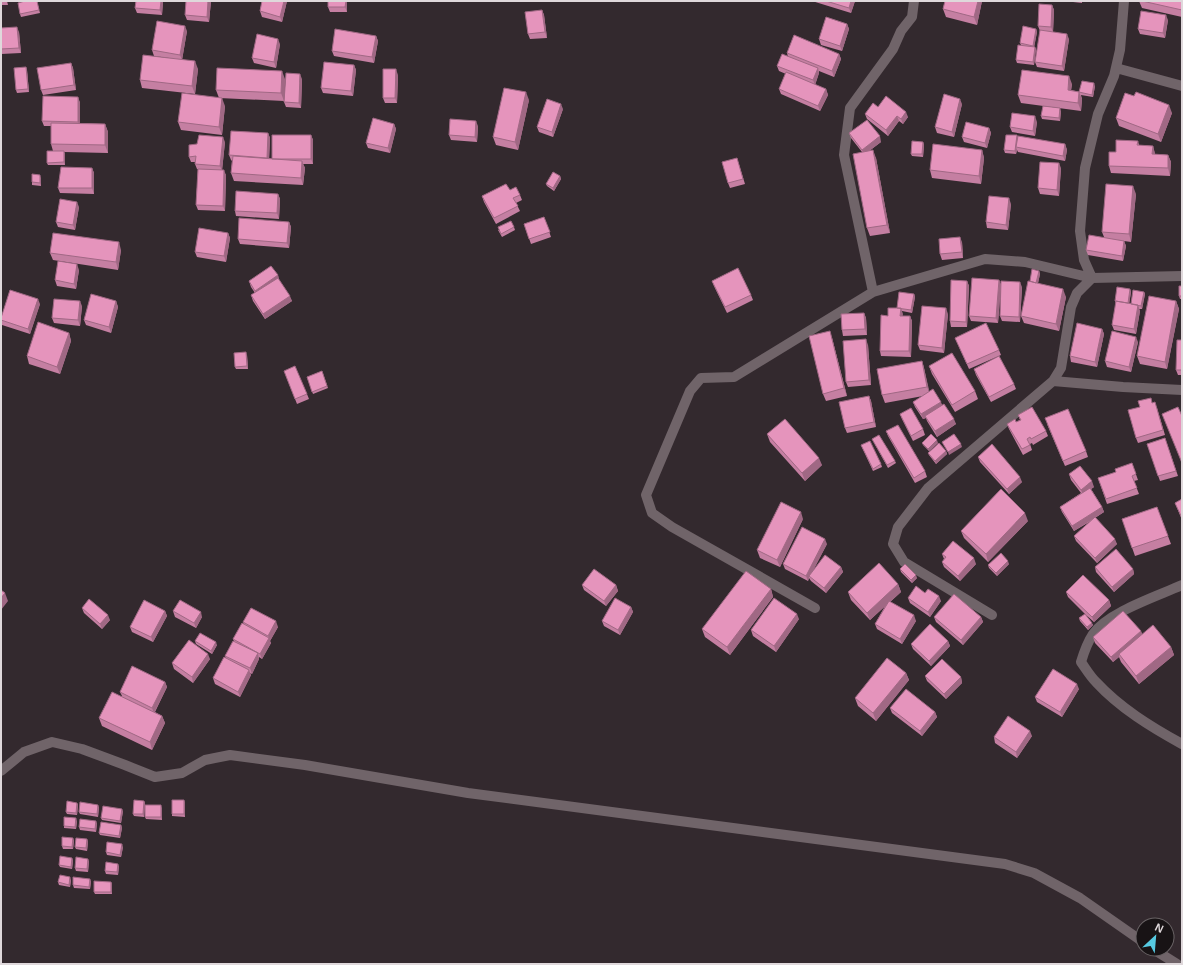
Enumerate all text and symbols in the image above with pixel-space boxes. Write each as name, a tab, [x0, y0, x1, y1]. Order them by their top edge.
north arrow	[1135, 917, 1175, 957]
text: N	[1153, 921, 1166, 935]

